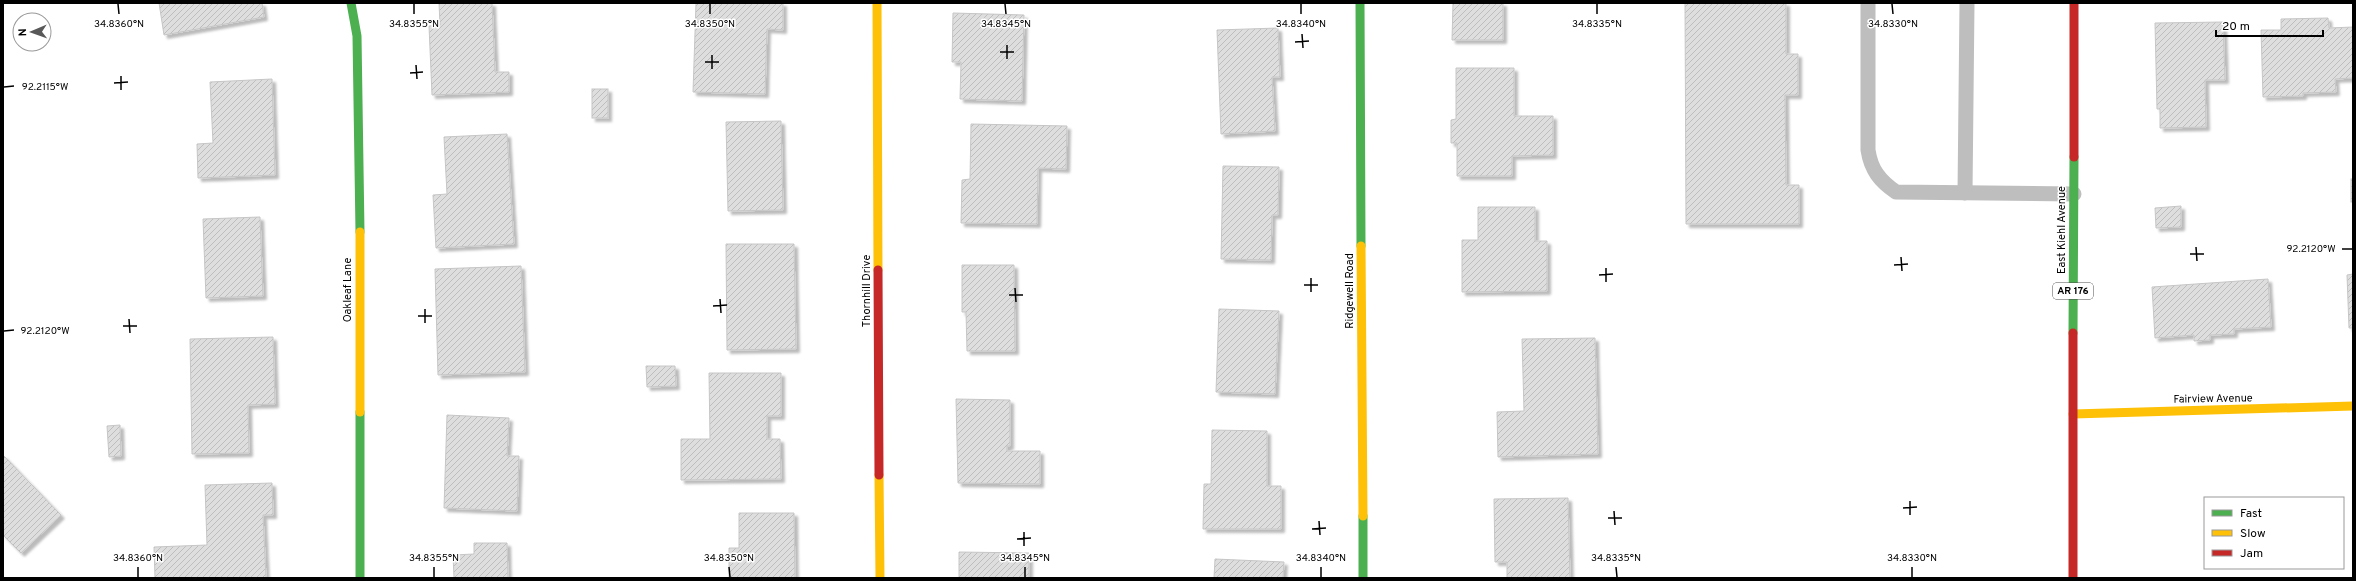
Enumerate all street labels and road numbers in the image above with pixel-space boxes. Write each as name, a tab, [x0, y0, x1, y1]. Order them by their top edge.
street label: East Kiehl Avenue	[2055, 186, 2069, 274]
street label: Ridgewell Road	[1343, 253, 1357, 329]
street label: Thornhill Drive	[860, 255, 874, 327]
street label: Oakleaf Lane	[341, 258, 355, 322]
road number: AR 176	[2053, 283, 2093, 299]
street label: Fairview Avenue	[2173, 391, 2253, 407]

